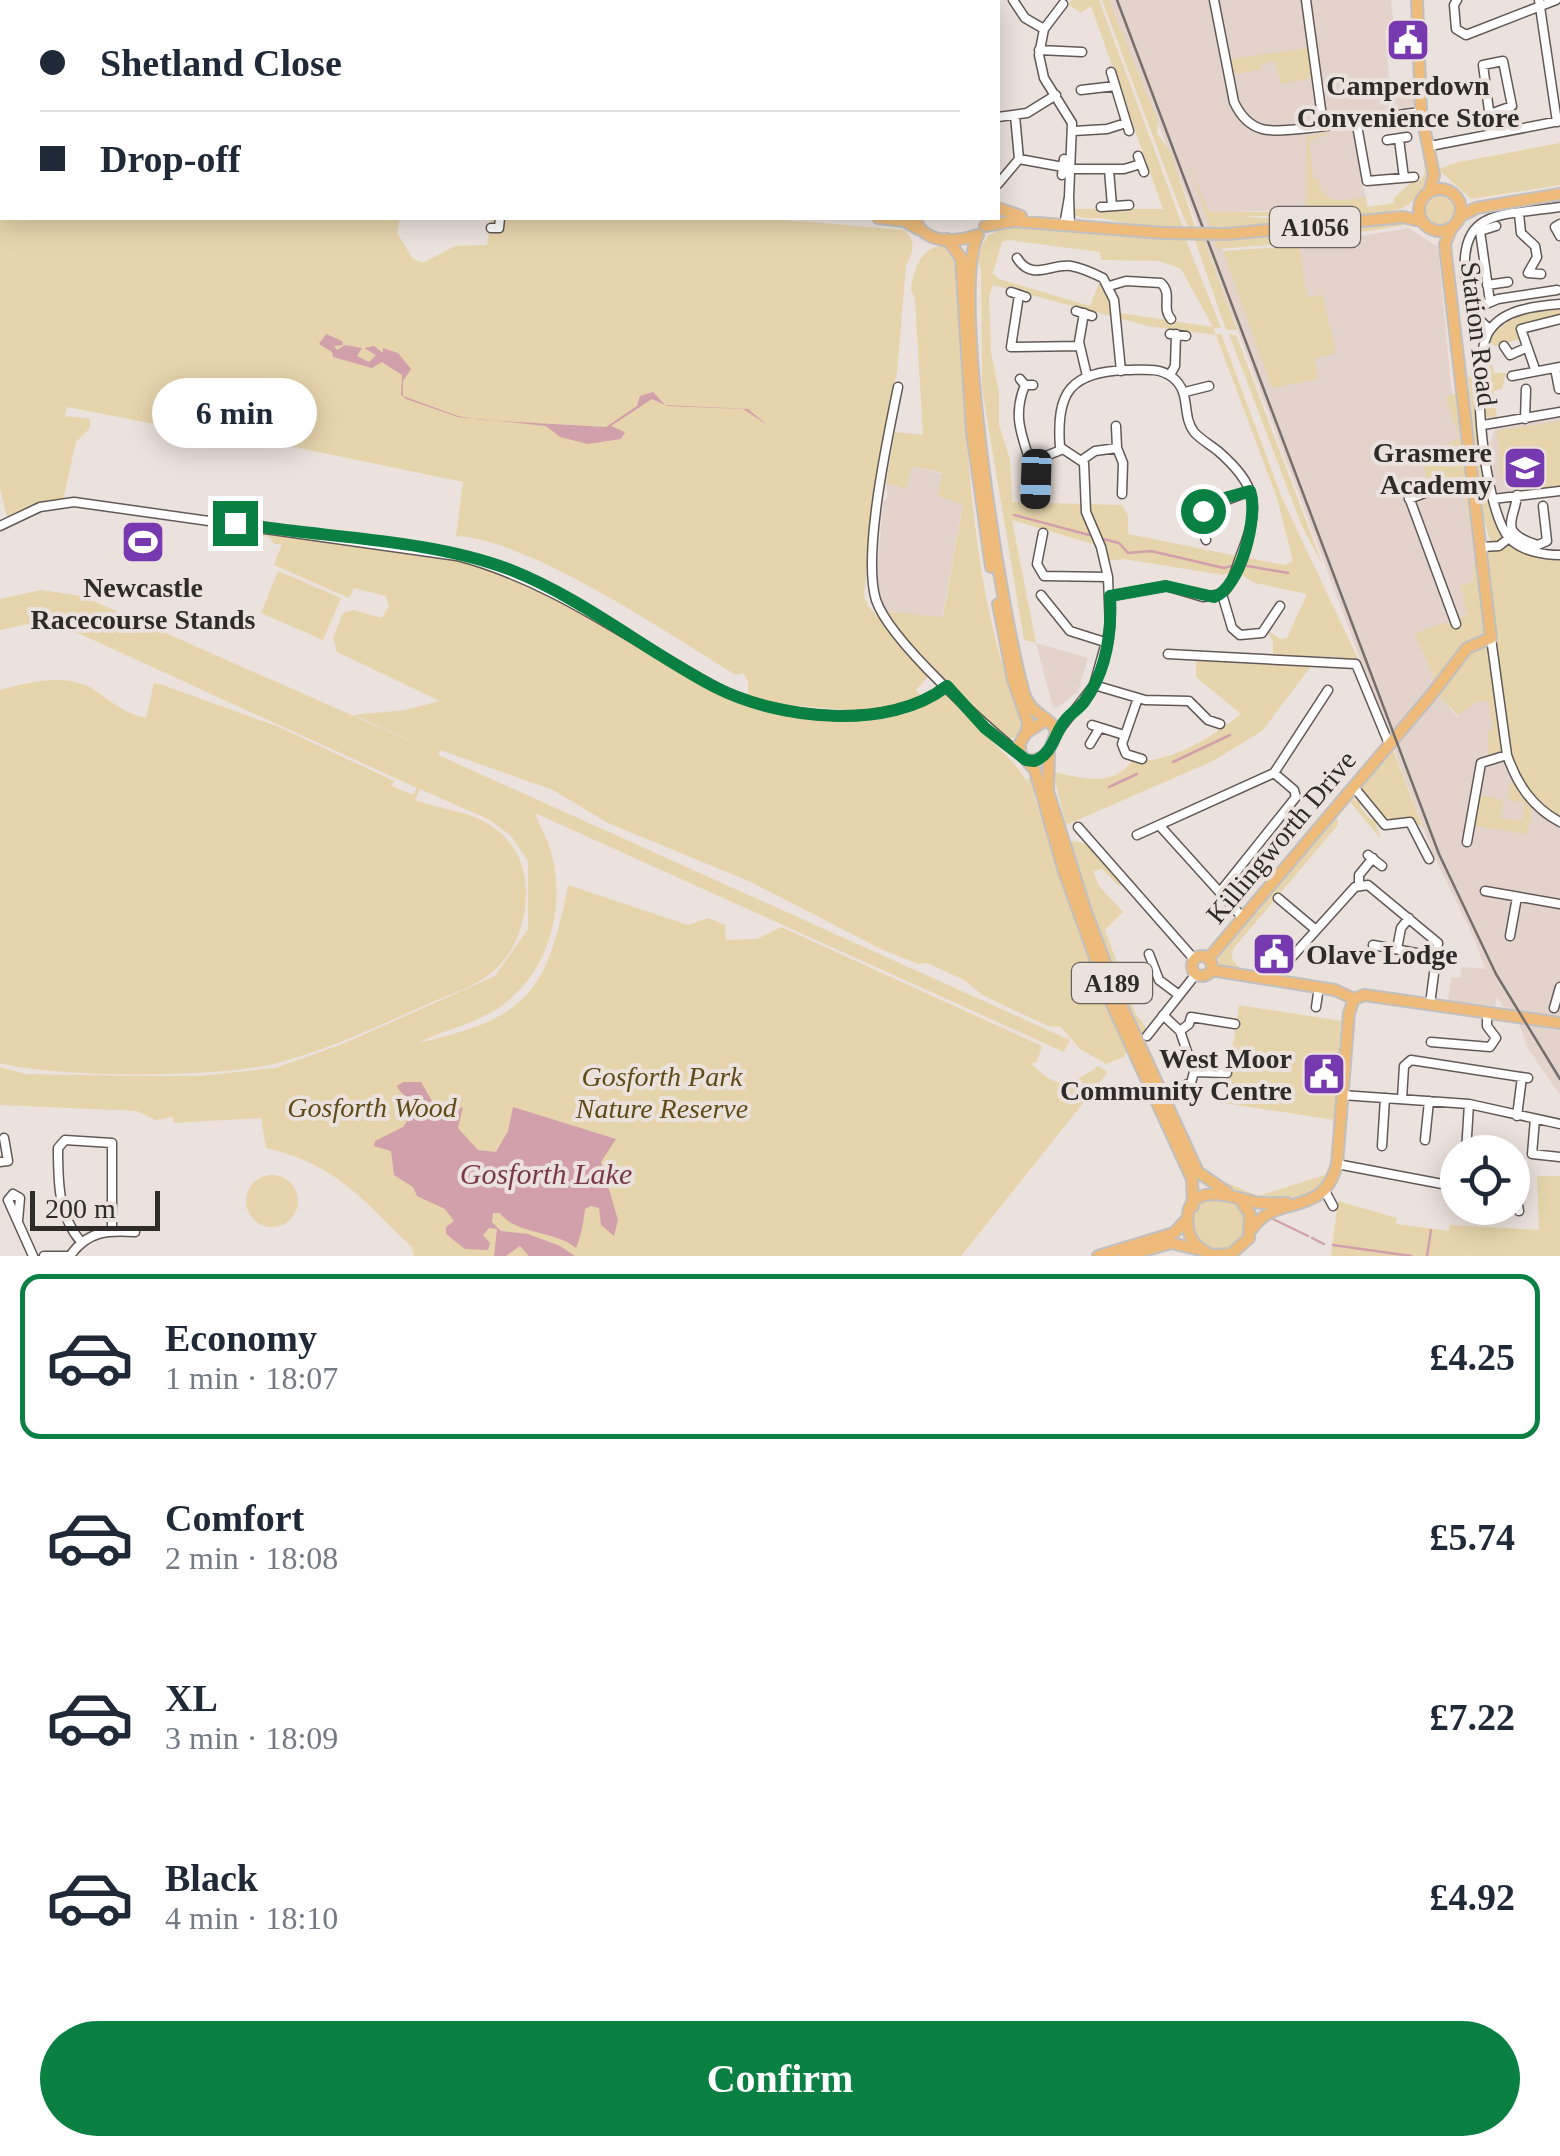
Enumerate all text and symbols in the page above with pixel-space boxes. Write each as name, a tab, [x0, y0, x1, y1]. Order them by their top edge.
public building icon: Camperdown Convenience Store	[1385, 17, 1431, 63]
text: Shetland Close	[100, 42, 342, 84]
place label: Camperdown Convenience Store	[1297, 70, 1519, 133]
text: Drop-off	[100, 138, 241, 180]
road number: A1056	[1270, 207, 1360, 247]
street label: Station Road	[1455, 260, 1503, 408]
callout: 6 min	[152, 378, 318, 448]
text: 6 min	[196, 395, 273, 431]
place label: Grasmere Academy	[1373, 437, 1492, 500]
school or university icon: Grasmere Academy	[1502, 445, 1548, 491]
car	[1020, 448, 1052, 510]
route start	[1181, 489, 1226, 534]
route end	[213, 501, 258, 546]
sports icon: Newcastle Racecourse Stands	[120, 519, 166, 565]
place label: Newcastle Racecourse Stands	[31, 572, 255, 635]
street label: Killingworth Drive	[1200, 745, 1362, 929]
public building icon: Olave Lodge	[1251, 931, 1297, 977]
place label: Olave Lodge	[1306, 939, 1458, 970]
road number: A189	[1072, 963, 1152, 1003]
place label: West Moor Community Centre	[1060, 1043, 1292, 1106]
public building icon: West Moor Community Centre	[1301, 1051, 1347, 1097]
park label: Gosforth Park Nature Reserve	[575, 1061, 748, 1124]
park label: Gosforth Wood	[287, 1092, 458, 1123]
map controls	[1440, 1135, 1530, 1225]
button: locate	[1440, 1135, 1530, 1225]
water label: Gosforth Lake	[460, 1157, 632, 1190]
scale bar	[30, 1186, 160, 1230]
text: 200 m	[45, 1193, 116, 1224]
icon: car	[45, 1312, 135, 1402]
text: Economy	[165, 1317, 317, 1359]
text: £4.25	[1430, 1336, 1515, 1378]
text: 1 min · 18:07	[165, 1360, 338, 1396]
icon: car	[45, 1492, 135, 1582]
text: Comfort	[165, 1497, 304, 1539]
text: £5.74	[1430, 1516, 1515, 1558]
text: 2 min · 18:08	[165, 1540, 338, 1576]
icon: car	[45, 1672, 135, 1762]
text: XL	[165, 1677, 218, 1719]
text: £7.22	[1430, 1696, 1515, 1738]
text: 3 min · 18:09	[165, 1720, 338, 1756]
icon: car	[45, 1852, 135, 1942]
text: Black	[165, 1857, 258, 1899]
text: £4.92	[1430, 1876, 1515, 1918]
text: 4 min · 18:10	[165, 1900, 338, 1936]
button: Confirm	[40, 2021, 1520, 2136]

